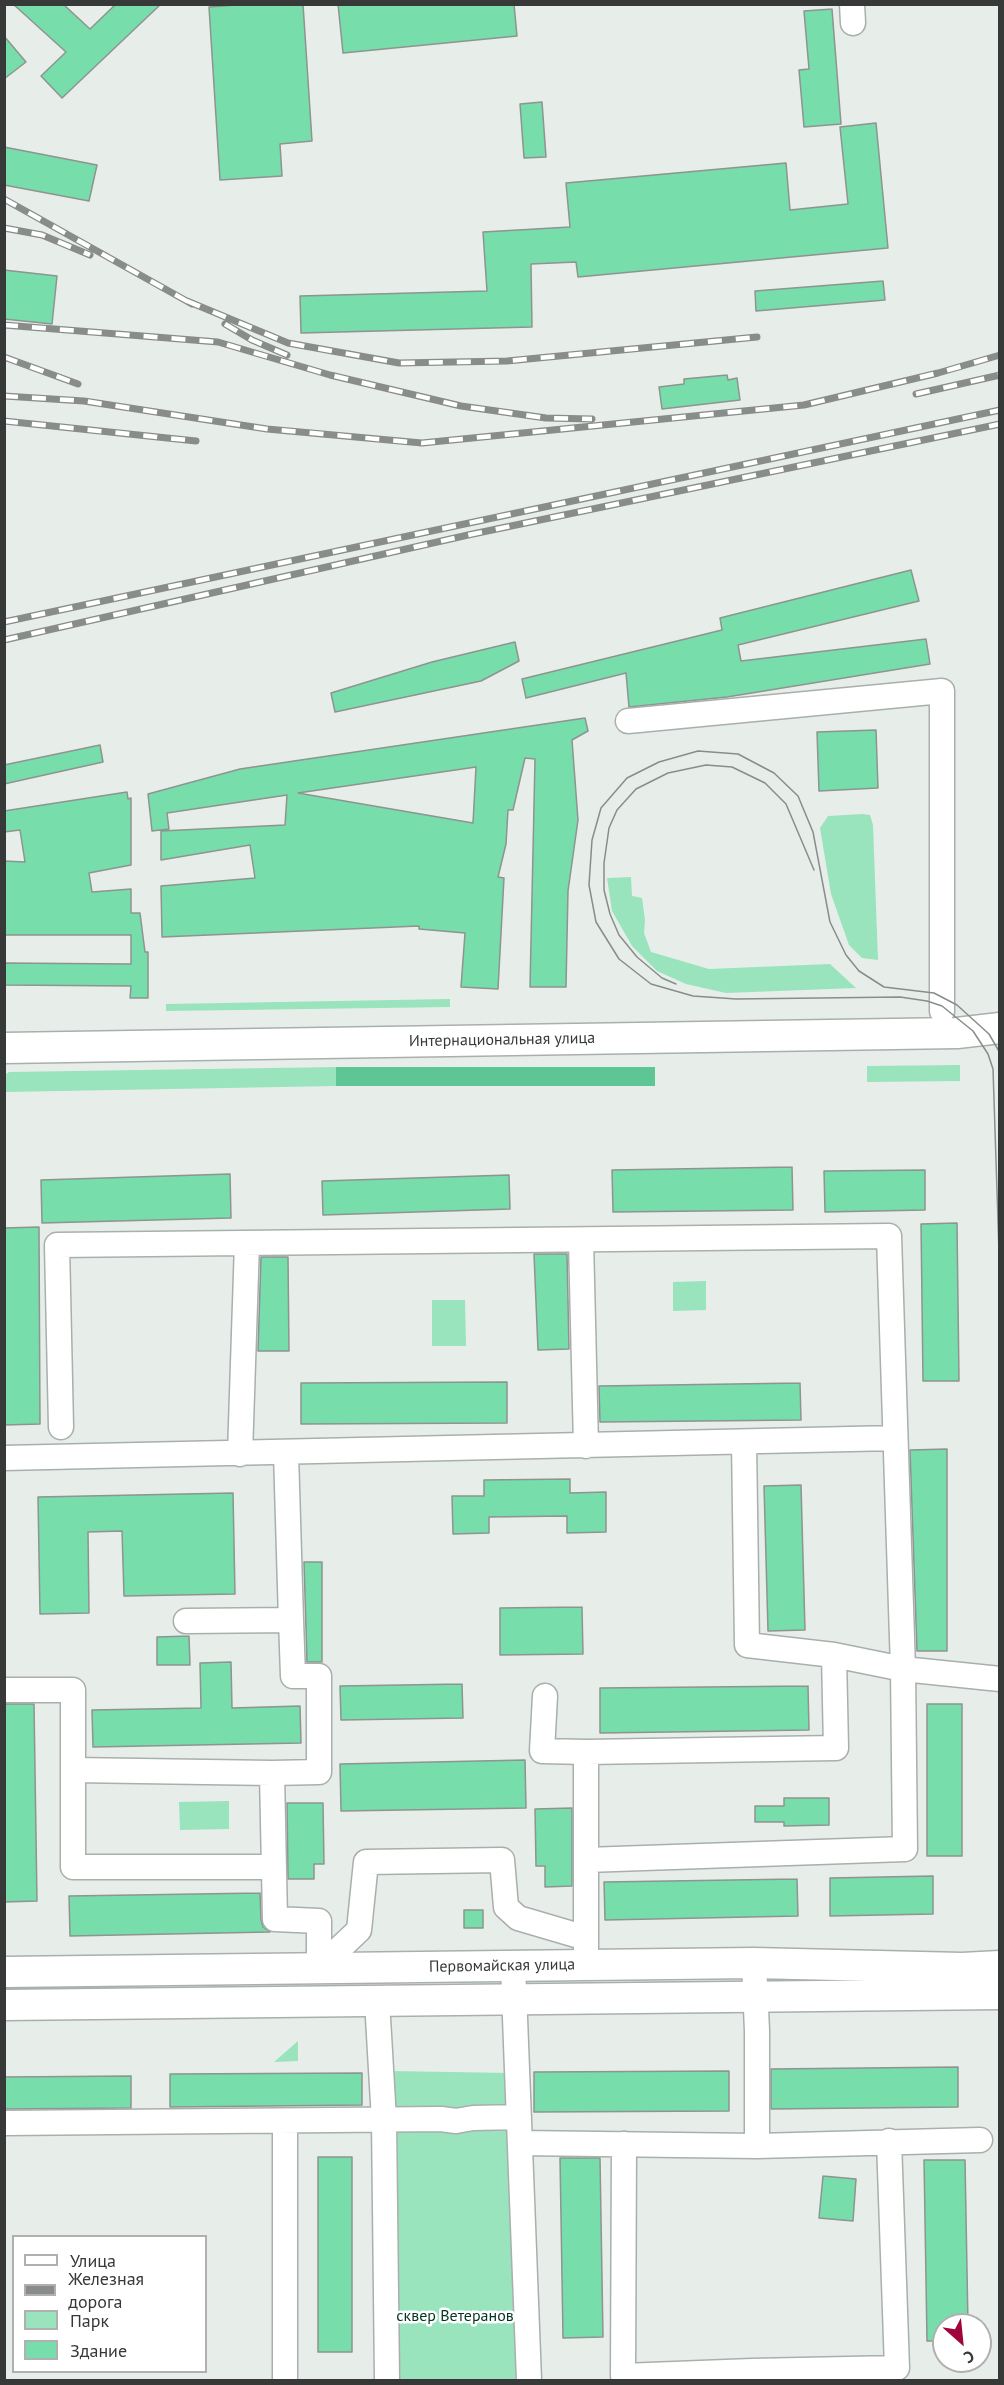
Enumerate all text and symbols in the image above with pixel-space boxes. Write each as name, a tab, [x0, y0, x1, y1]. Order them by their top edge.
street label: Интернациональная улица	[409, 1029, 595, 1051]
street label: Первомайская улица	[429, 1955, 575, 1977]
legend	[12, 2235, 207, 2373]
text: Улица	[70, 2249, 116, 2272]
text: Железная дорога	[68, 2267, 144, 2313]
park label: сквер Ветеранов	[396, 2306, 514, 2326]
text: Парк	[70, 2309, 109, 2332]
north arrow	[932, 2313, 992, 2373]
text: Здание	[70, 2339, 127, 2362]
text: С	[961, 2346, 978, 2368]

